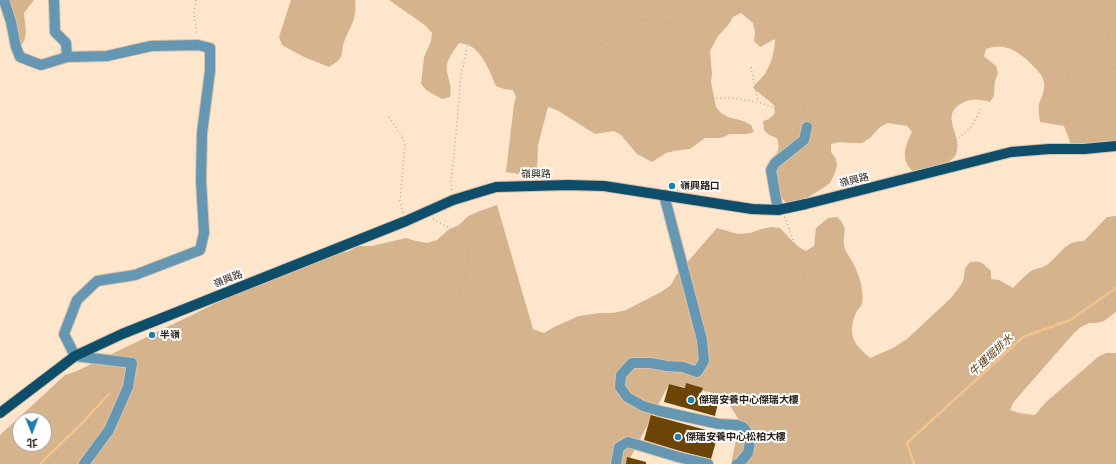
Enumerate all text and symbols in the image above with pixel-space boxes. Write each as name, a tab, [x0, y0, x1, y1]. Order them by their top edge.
street label: 嶺興路	[521, 168, 551, 180]
street label: 嶺興路	[838, 171, 870, 189]
place label: 嶺興路口	[680, 180, 720, 192]
marker: 嶺興路口	[667, 181, 677, 191]
street label: 嶺興路	[212, 268, 244, 290]
place label: 半嶺	[160, 329, 180, 341]
marker: 半嶺	[147, 330, 157, 340]
water label: 牛運堀排水	[966, 331, 1016, 379]
place label: 傑瑞安養中心傑瑞大樓	[699, 394, 799, 406]
marker: 傑瑞安養中心傑瑞大樓	[686, 395, 696, 405]
north arrow	[12, 412, 52, 452]
place label: 傑瑞安養中心松柏大樓	[686, 431, 786, 443]
marker: 傑瑞安養中心松柏大樓	[673, 432, 683, 442]
text: 北	[27, 437, 38, 450]

